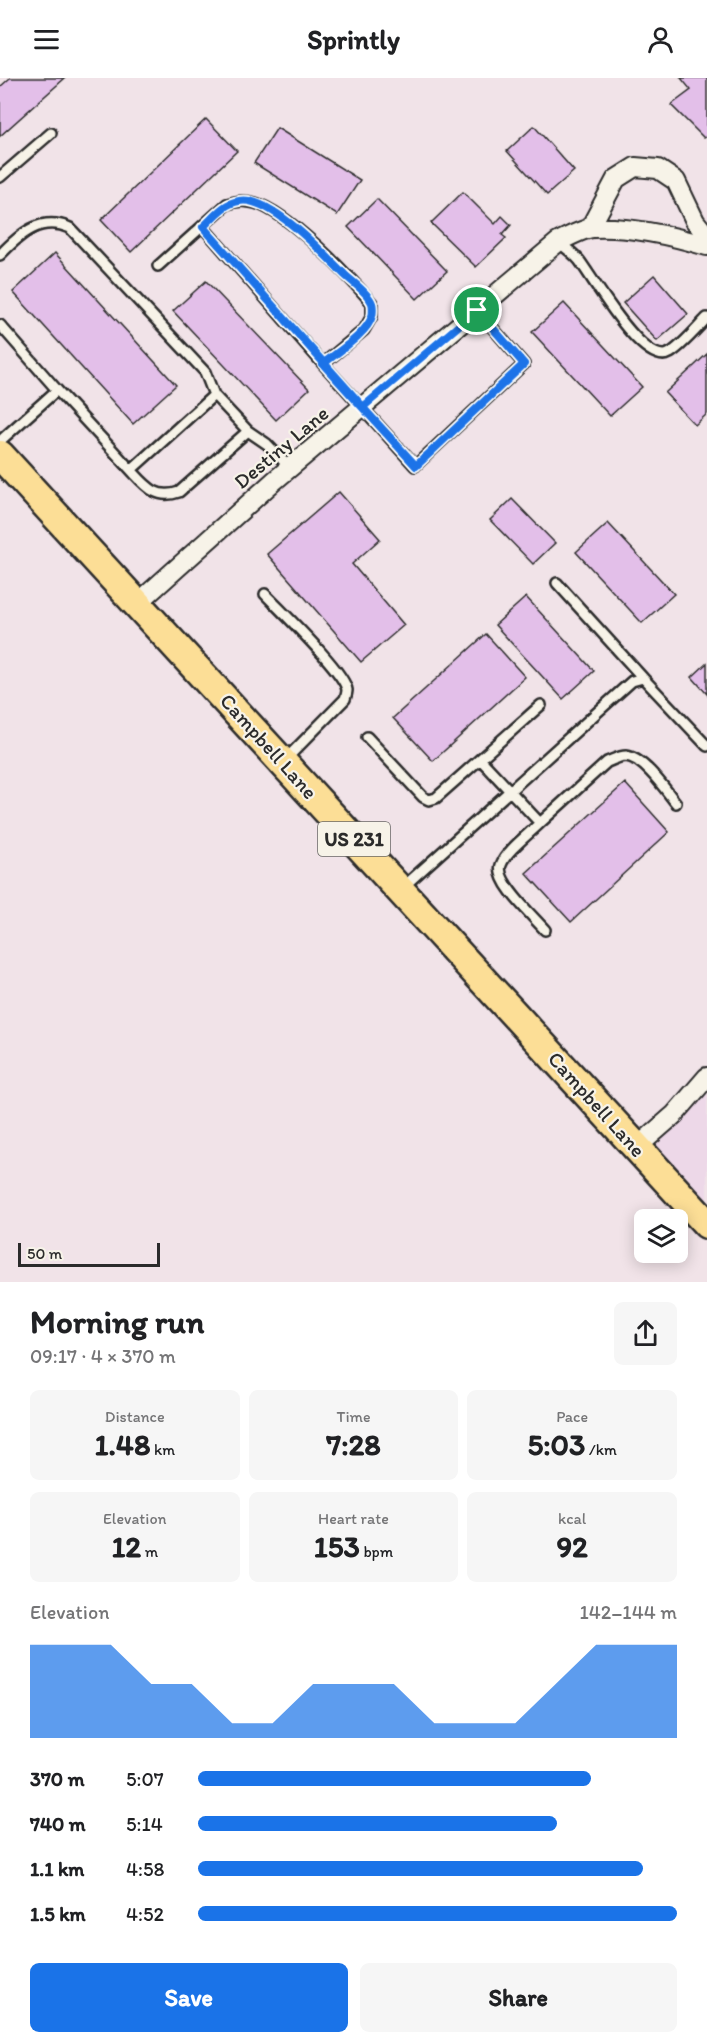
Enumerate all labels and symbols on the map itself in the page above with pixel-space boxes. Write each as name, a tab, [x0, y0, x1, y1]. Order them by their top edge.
pin	[451, 284, 502, 335]
street label: Destiny Lane	[229, 400, 333, 494]
street label: Campbell Lane	[215, 688, 323, 804]
road number: US 231	[318, 822, 390, 856]
street label: Campbell Lane	[543, 1046, 651, 1162]
scale bar	[18, 1240, 160, 1268]

